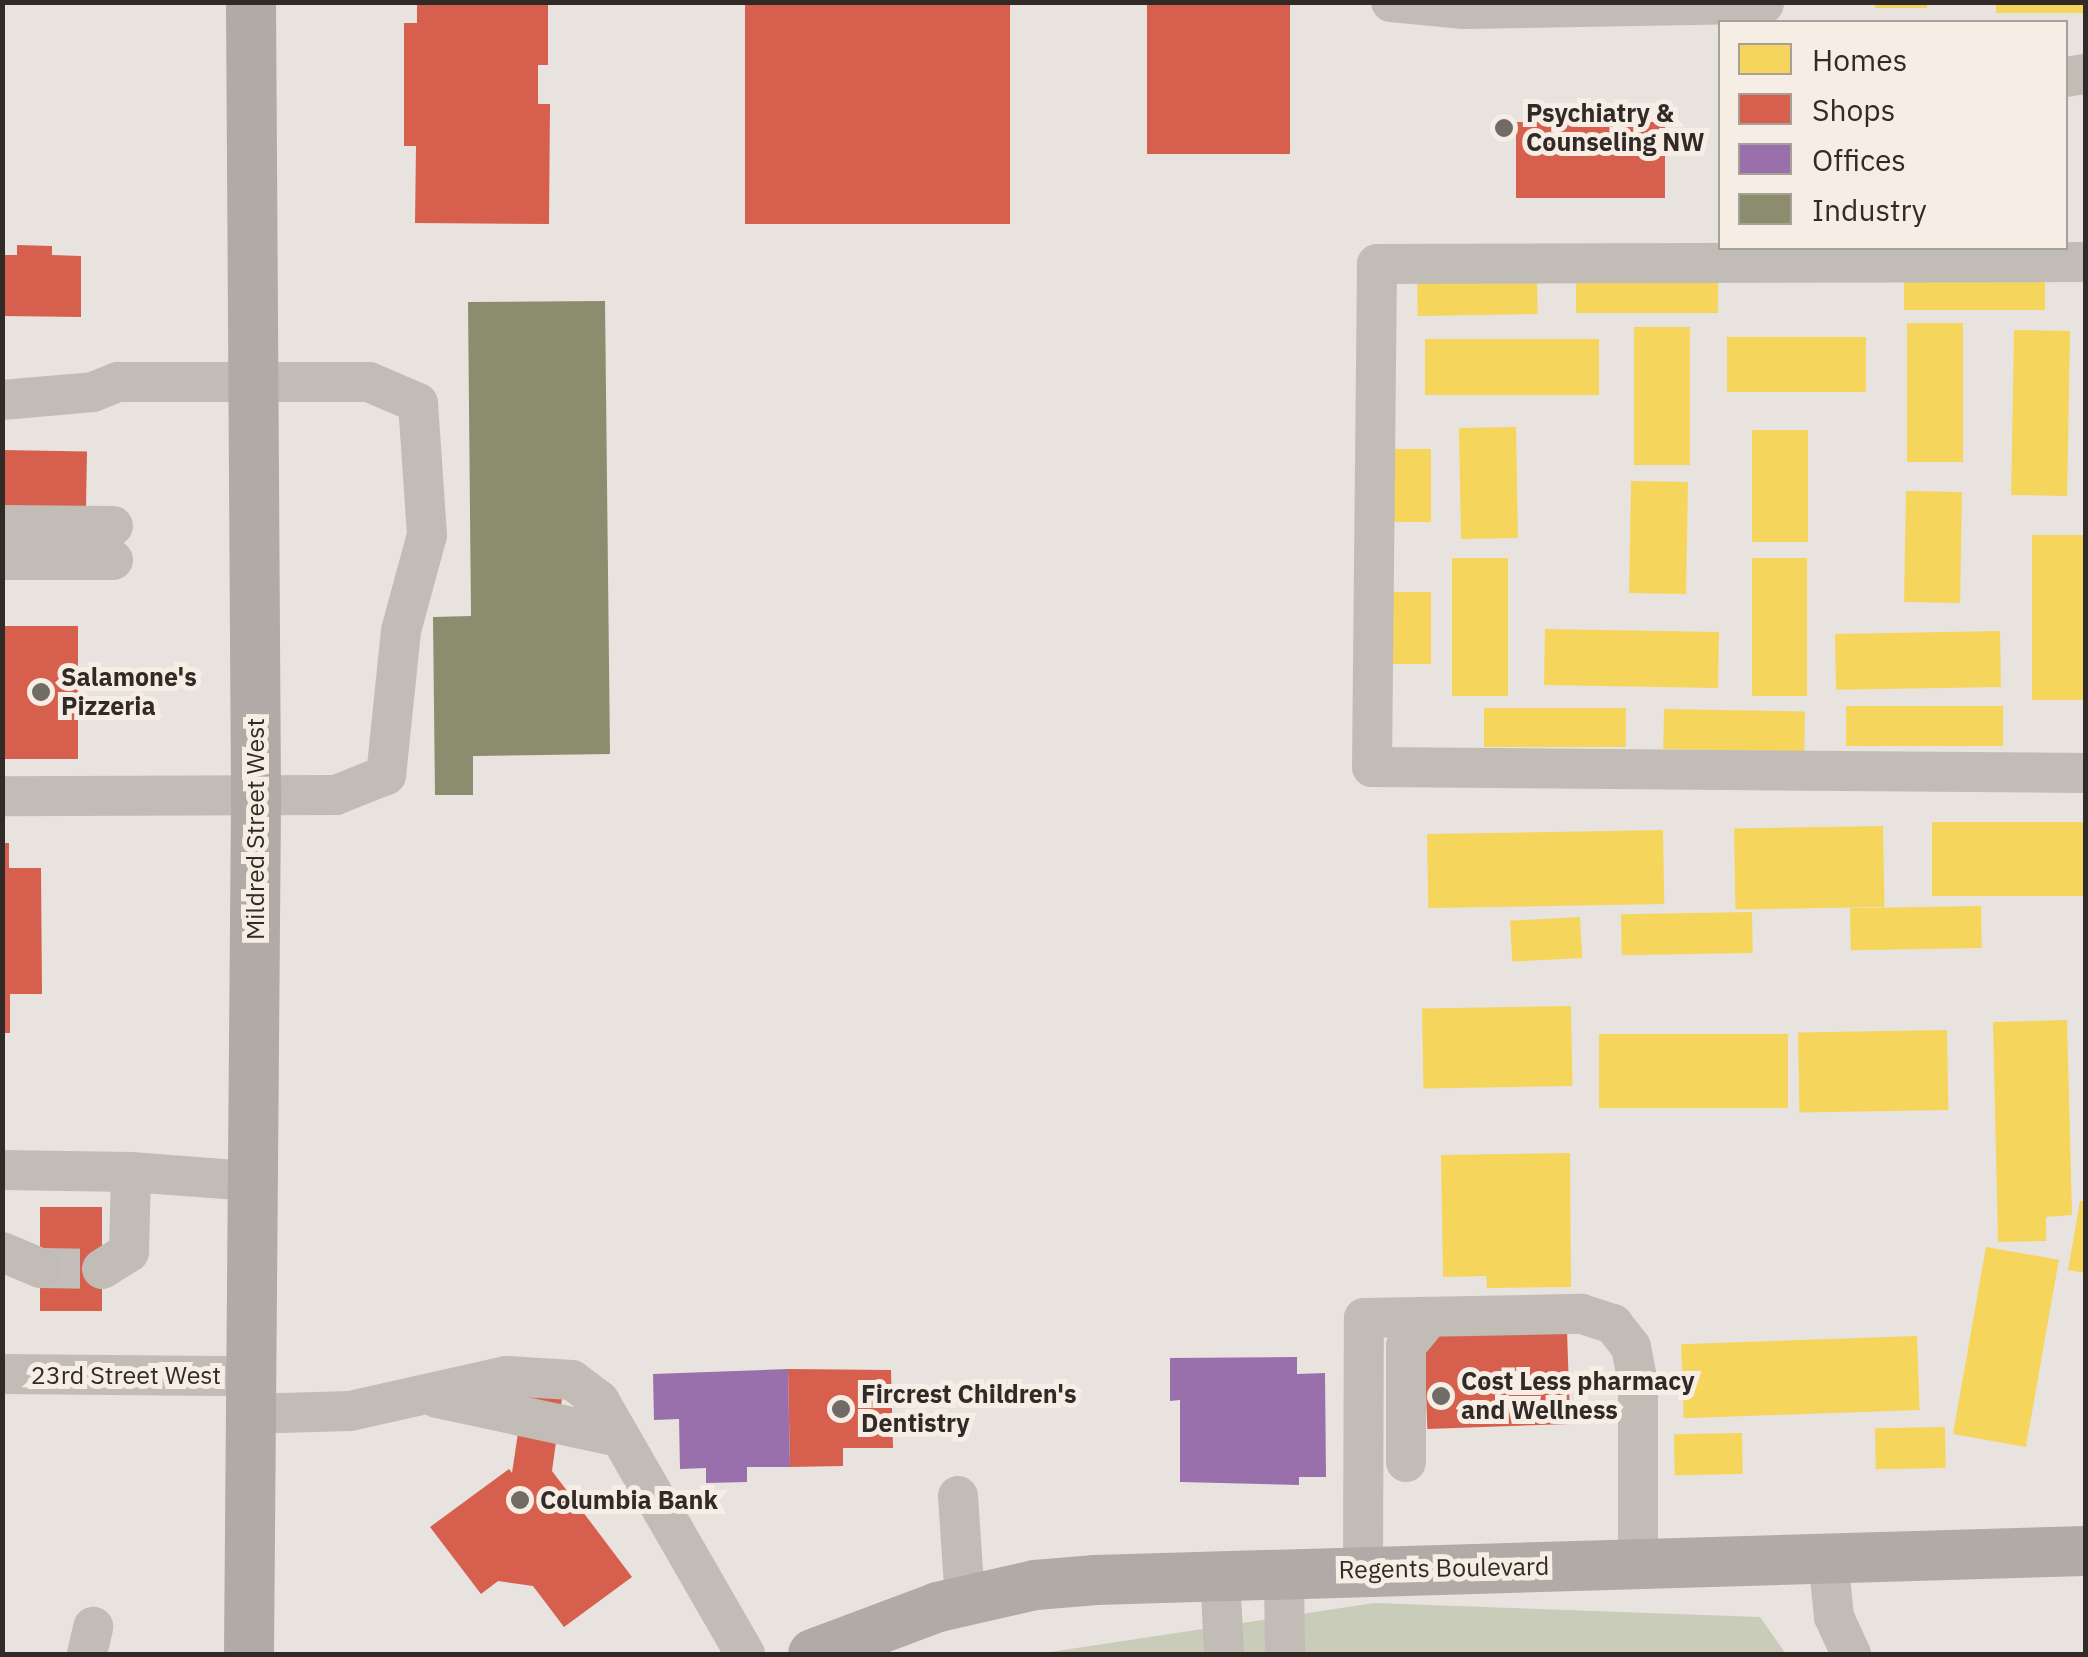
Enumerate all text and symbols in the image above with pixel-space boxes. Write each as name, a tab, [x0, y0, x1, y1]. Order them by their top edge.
legend	[1718, 20, 2068, 250]
text: Homes	[1812, 40, 1907, 79]
text: Shops	[1812, 90, 1895, 129]
place label: Psychiatry & Counseling NW	[1526, 99, 1705, 158]
marker: Psychiatry & Counseling NW	[1491, 115, 1517, 141]
text: Offices	[1812, 140, 1906, 179]
text: Industry	[1812, 190, 1927, 229]
place label: Salamone's Pizzeria	[61, 663, 197, 722]
marker: Salamone's Pizzeria	[30, 681, 52, 703]
street label: Mildred Street West	[240, 718, 270, 940]
street label: 23rd Street West	[31, 1360, 221, 1390]
place label: Cost Less pharmacy and Wellness	[1461, 1367, 1694, 1426]
place label: Fircrest Children's Dentistry	[861, 1380, 1077, 1439]
marker: Cost Less pharmacy and Wellness	[1430, 1385, 1452, 1407]
marker: Fircrest Children's Dentistry	[830, 1398, 852, 1420]
place label: Columbia Bank	[540, 1485, 718, 1515]
marker: Columbia Bank	[509, 1489, 531, 1511]
street label: Regents Boulevard	[1338, 1551, 1550, 1585]

